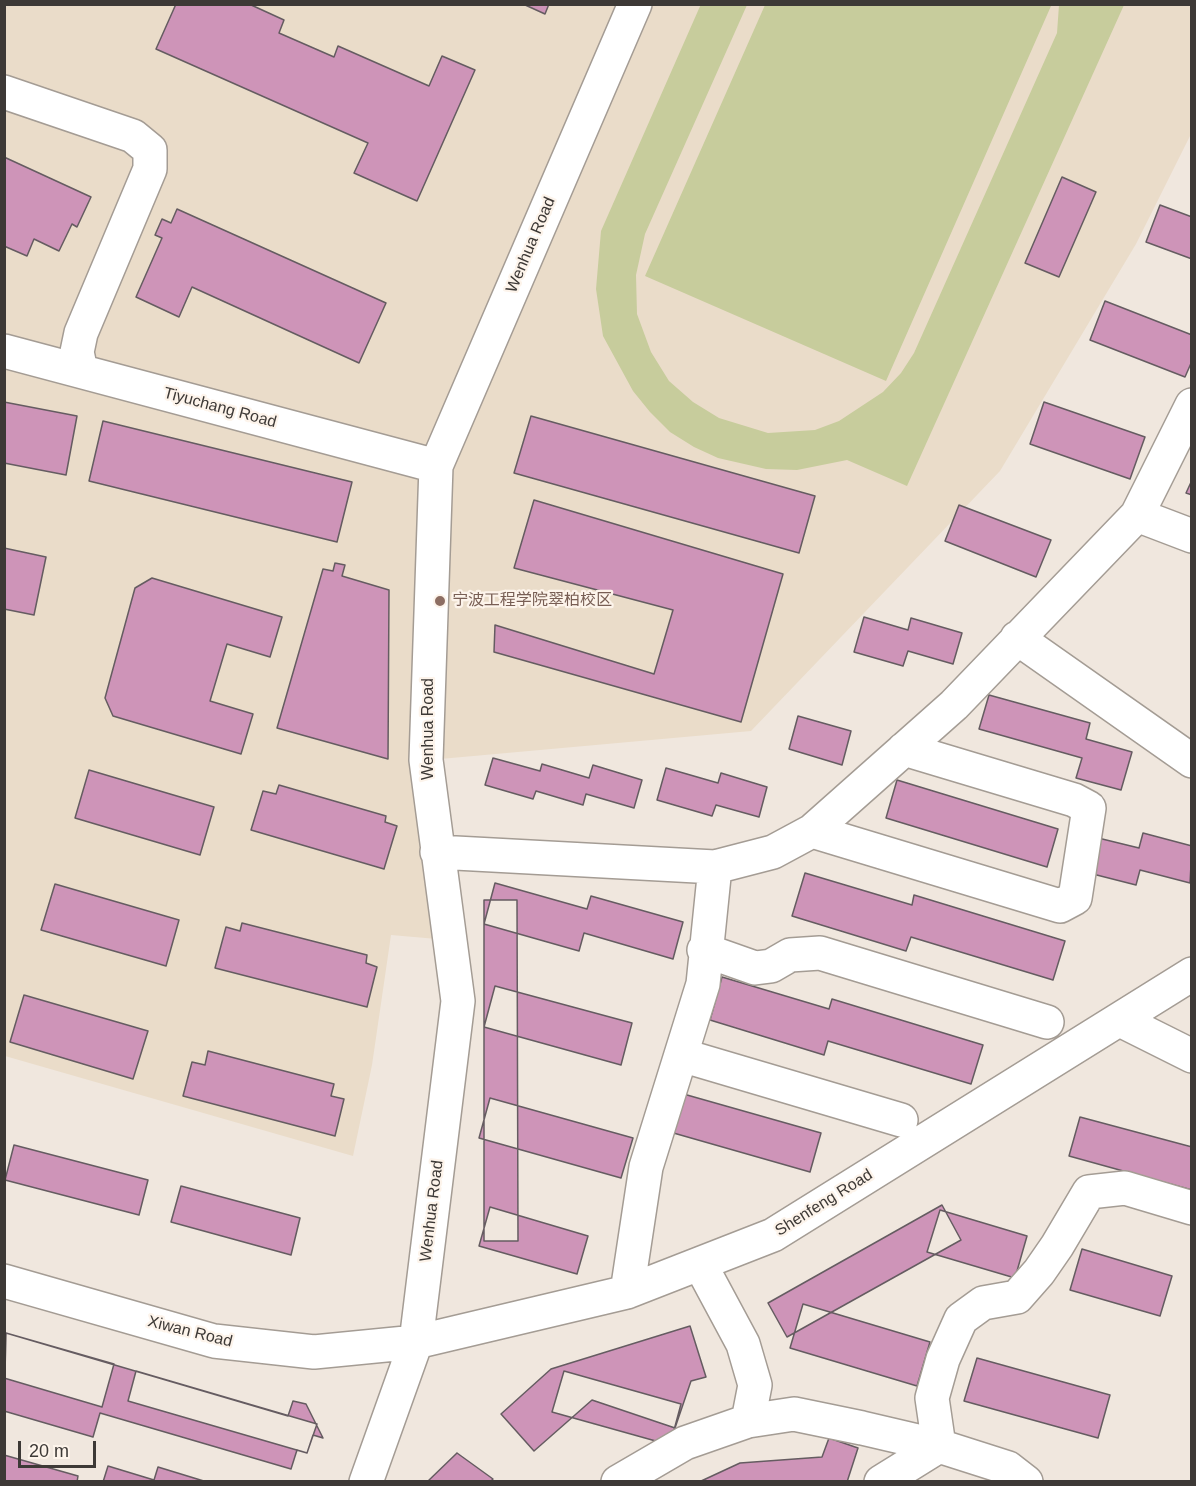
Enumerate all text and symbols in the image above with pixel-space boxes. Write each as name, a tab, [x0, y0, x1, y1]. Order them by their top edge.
street label: Wenhua Road	[502, 194, 560, 296]
street label: Tiyuchang Road	[162, 384, 278, 432]
place label: 宁波工程学院翠柏校区	[452, 591, 612, 611]
marker: 宁波工程学院翠柏校区	[433, 594, 447, 608]
street label: Wenhua Road	[419, 678, 439, 780]
street label: Wenhua Road	[416, 1159, 448, 1263]
street label: Shenfeng Road	[772, 1165, 876, 1241]
street label: Xiwan Road	[146, 1312, 234, 1352]
scale bar	[21, 1429, 99, 1467]
text: 20 m	[29, 1441, 69, 1461]

